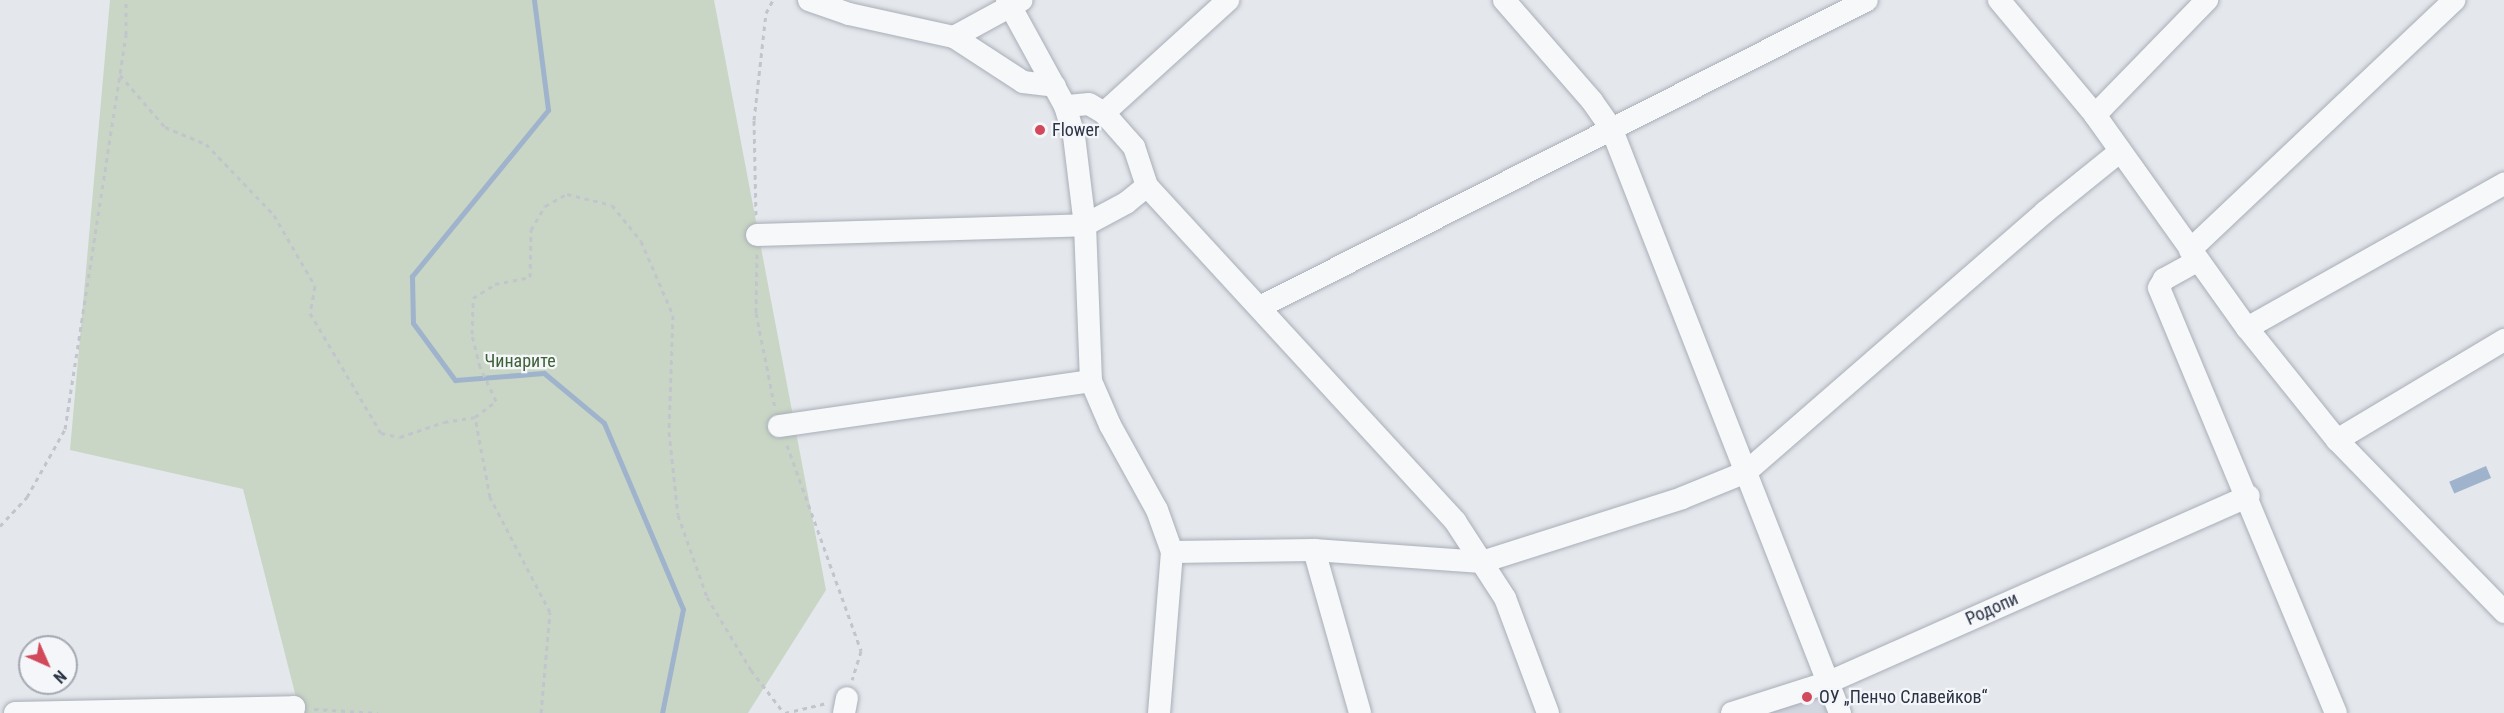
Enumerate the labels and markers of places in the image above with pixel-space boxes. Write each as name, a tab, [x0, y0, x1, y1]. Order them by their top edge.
place label: Flower	[1052, 119, 1099, 141]
marker: Flower	[1033, 123, 1047, 137]
place label: ОУ „Пенчо Славейков“	[1819, 686, 1987, 708]
marker: ОУ „Пенчо Славейков“	[1800, 690, 1814, 704]

